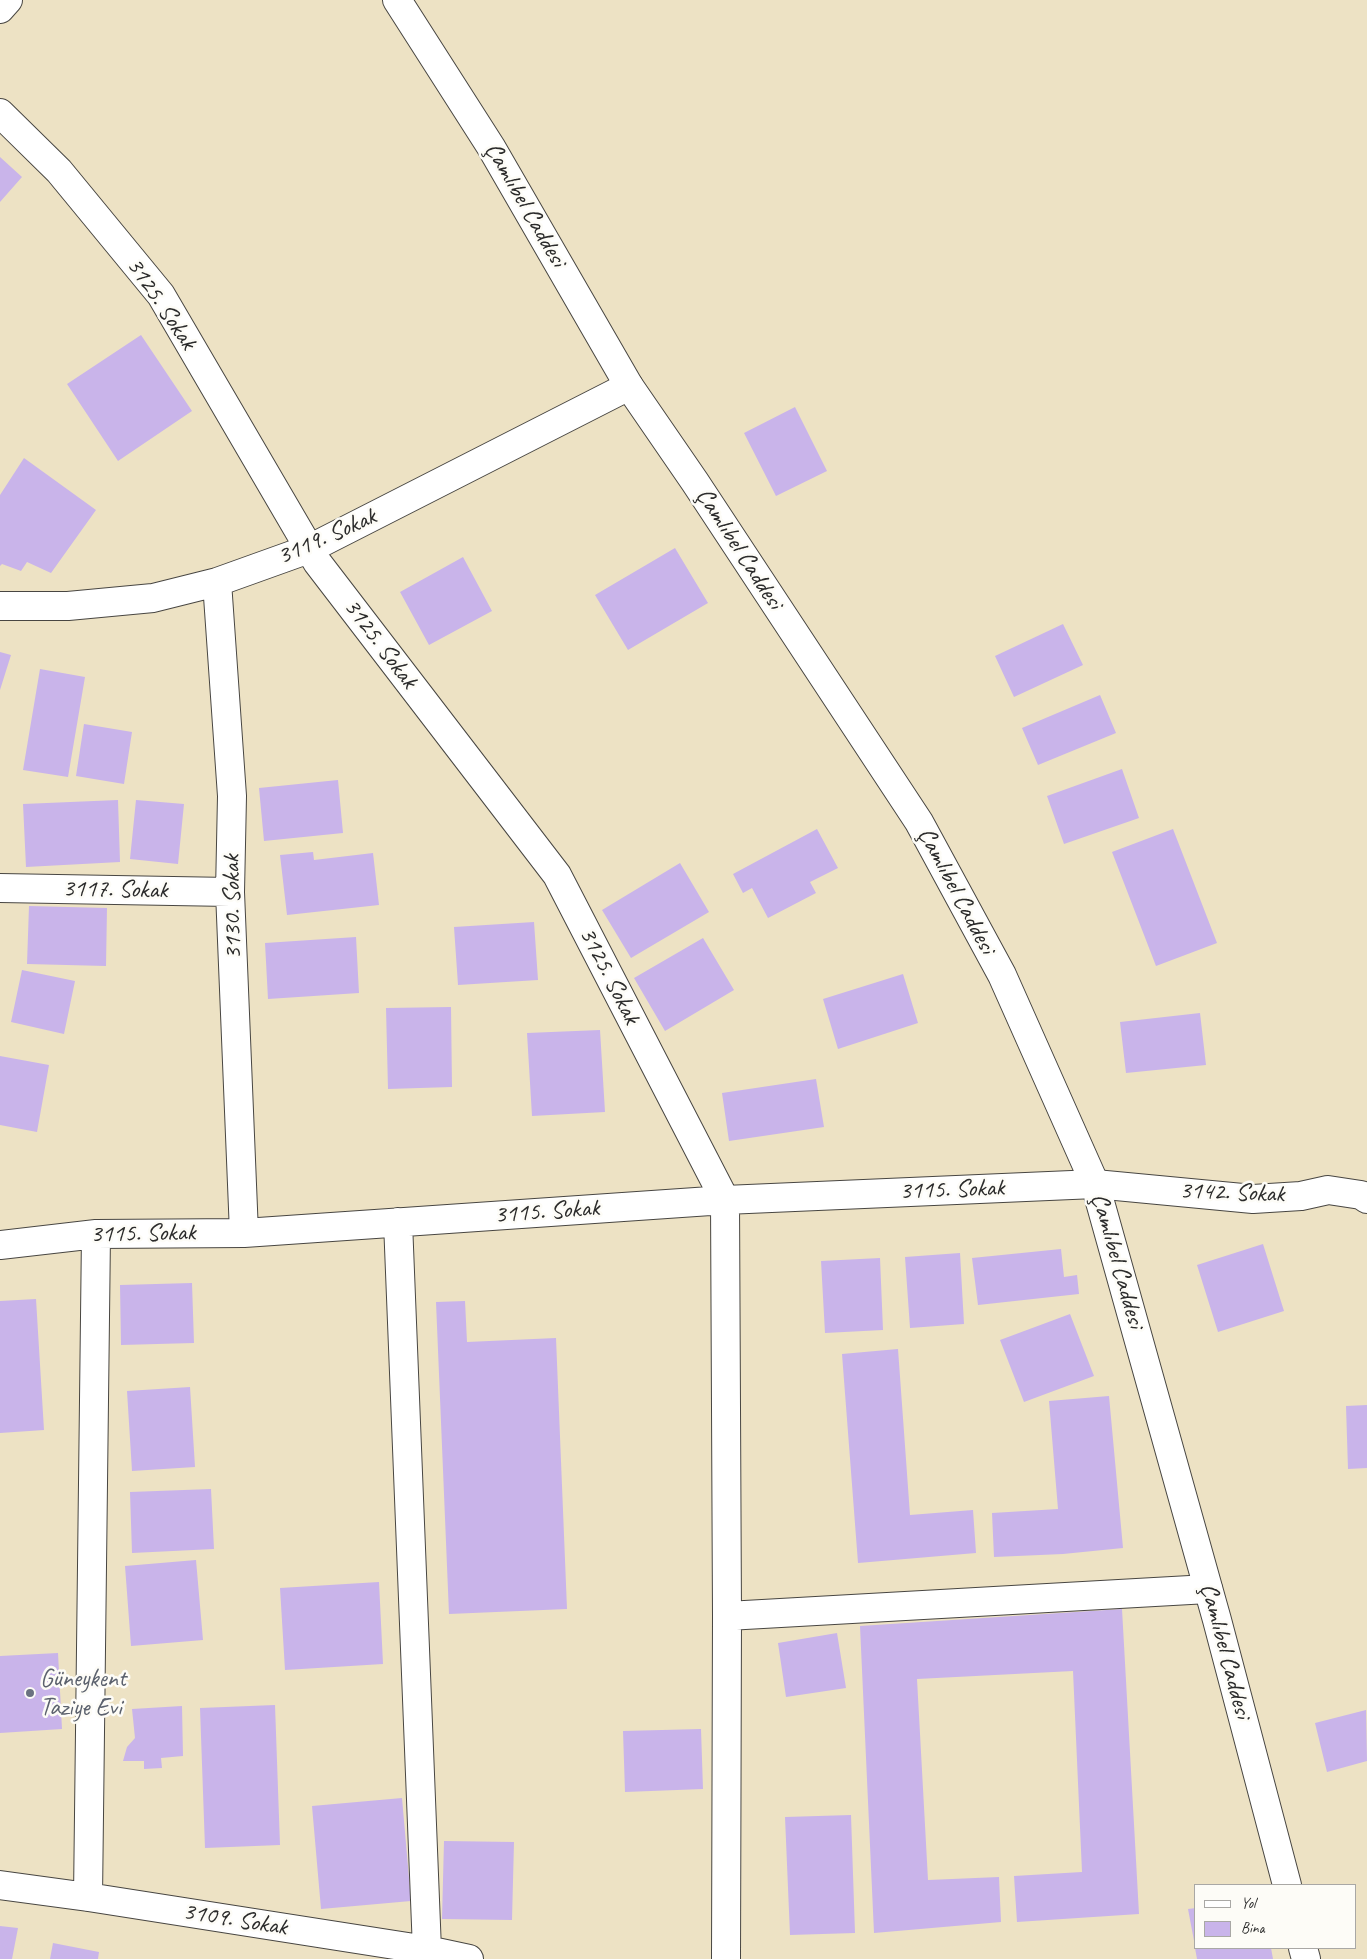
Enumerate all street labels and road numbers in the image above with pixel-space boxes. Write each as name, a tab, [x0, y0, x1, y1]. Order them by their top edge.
street label: Çamlıbel Caddesi	[477, 137, 573, 273]
street label: 3125. Sokak	[119, 252, 203, 356]
street label: Çamlıbel Caddesi	[689, 483, 789, 615]
street label: 3119. Sokak	[273, 502, 381, 572]
street label: 3125. Sokak	[336, 593, 424, 695]
street label: Çamlıbel Caddesi	[910, 823, 1002, 959]
street label: 3130. Sokak	[217, 854, 249, 960]
street label: 3117. Sokak	[62, 874, 168, 906]
street label: 3125. Sokak	[572, 922, 646, 1030]
street label: 3115. Sokak	[899, 1173, 1005, 1207]
street label: 3142. Sokak	[1179, 1176, 1285, 1210]
street label: Çamlıbel Caddesi	[1083, 1190, 1151, 1332]
street label: 3115. Sokak	[494, 1193, 600, 1231]
street label: 3115. Sokak	[90, 1218, 196, 1250]
street label: Çamlıbel Caddesi	[1193, 1580, 1257, 1722]
street label: 3109. Sokak	[181, 1897, 289, 1943]

